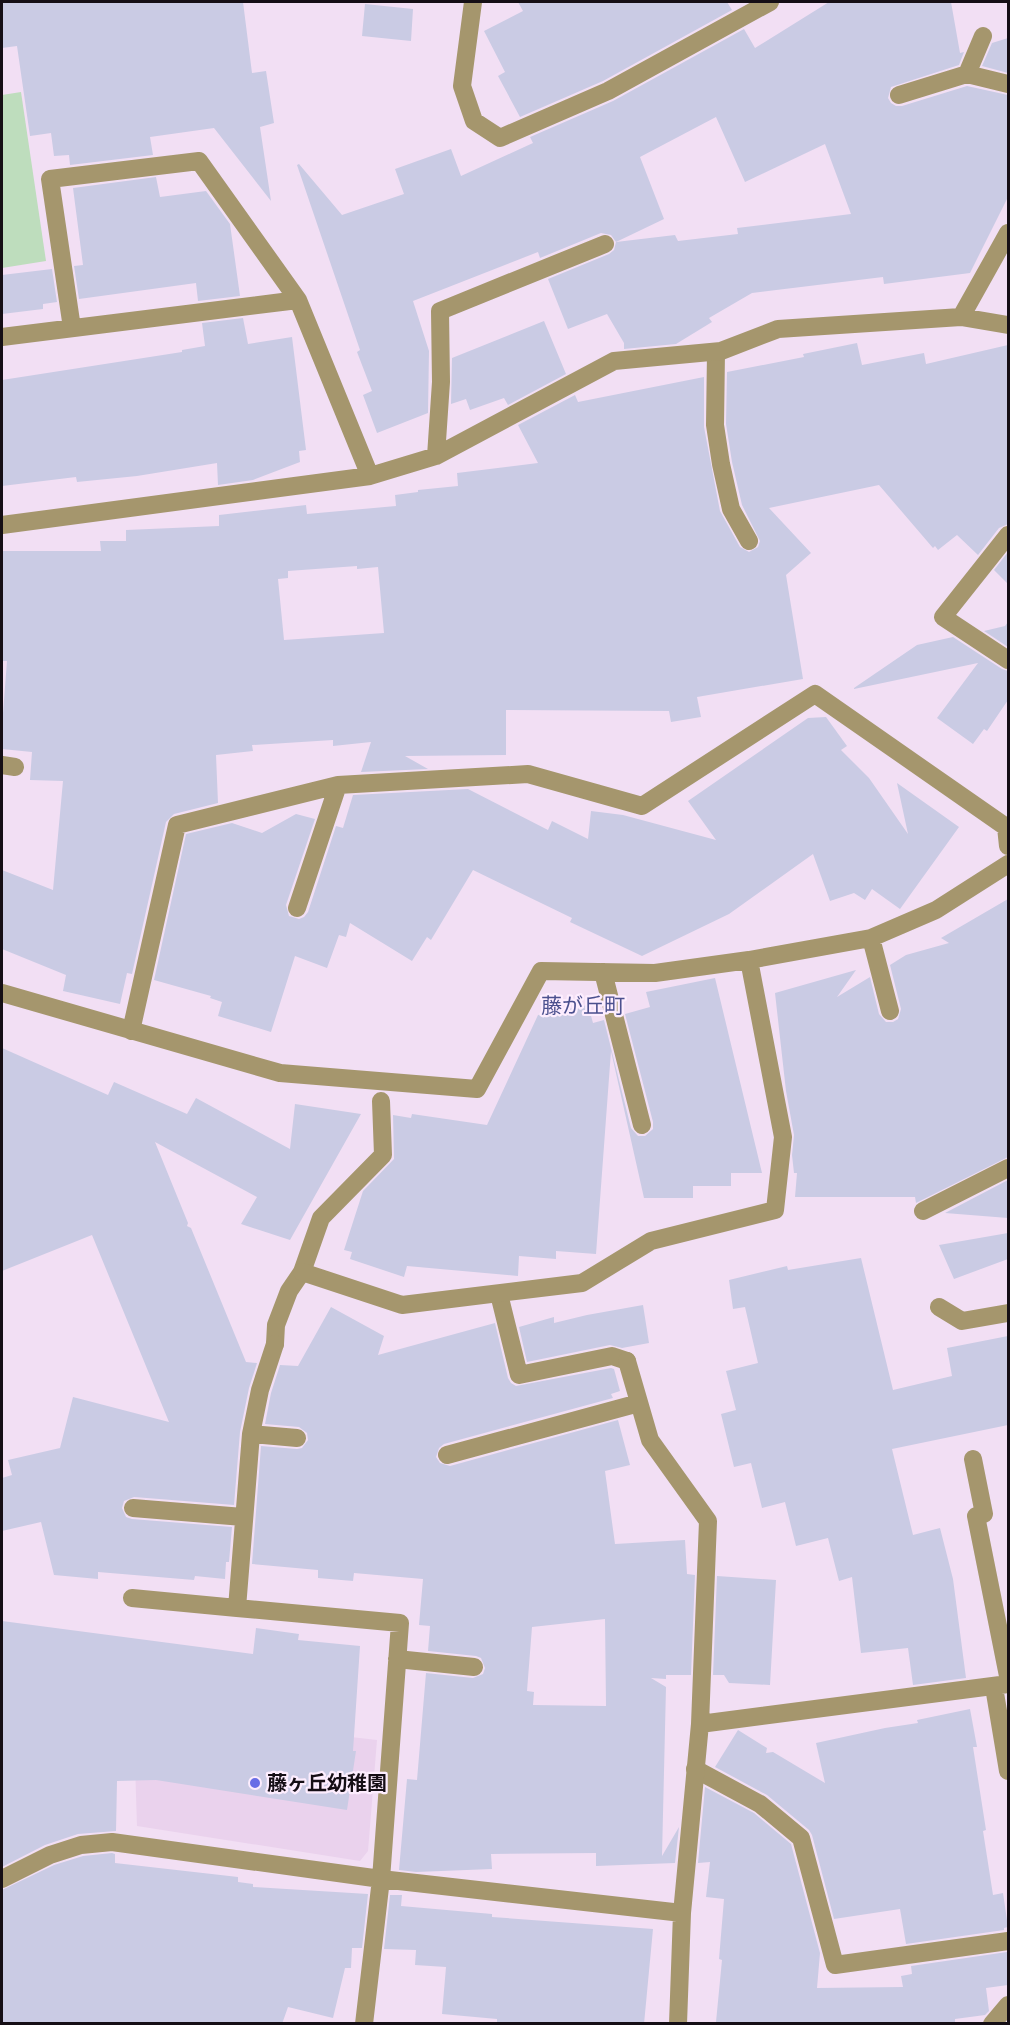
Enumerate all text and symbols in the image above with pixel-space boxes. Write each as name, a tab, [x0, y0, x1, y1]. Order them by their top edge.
district label: 藤が丘町	[541, 991, 625, 1023]
place label: 藤ヶ丘幼稚園	[267, 1769, 387, 1799]
marker: 藤ヶ丘幼稚園	[248, 1776, 262, 1790]

